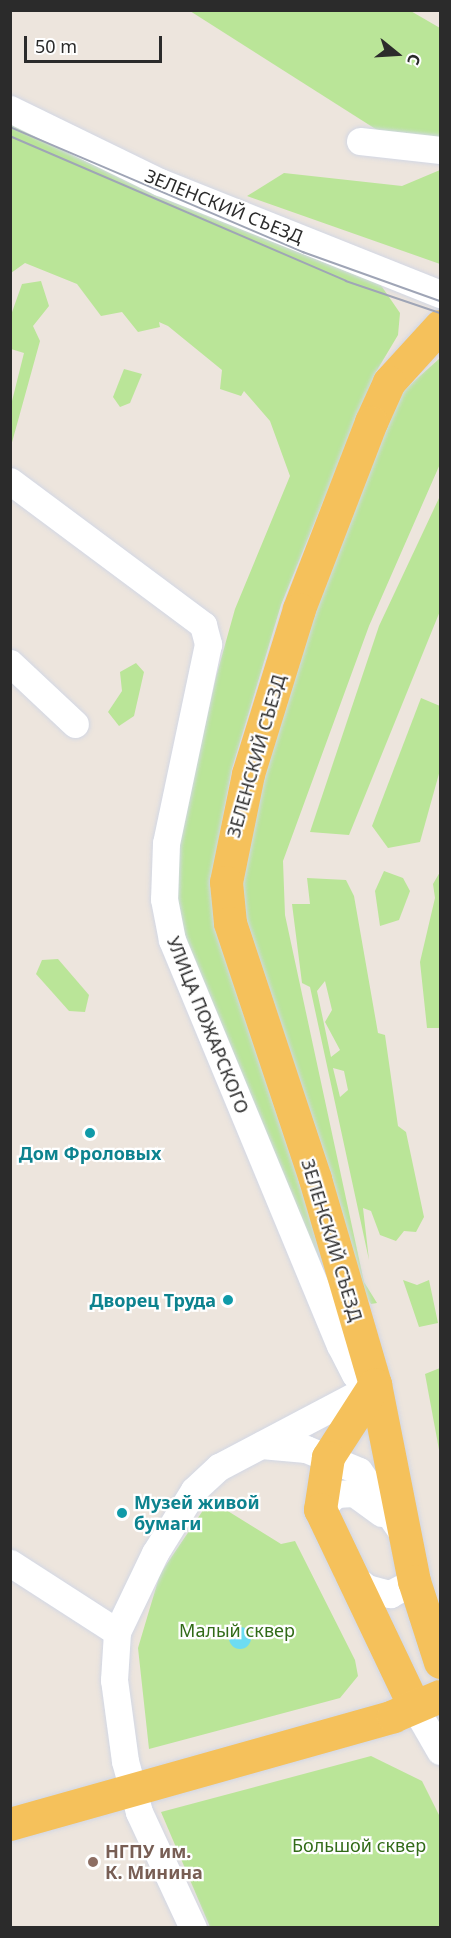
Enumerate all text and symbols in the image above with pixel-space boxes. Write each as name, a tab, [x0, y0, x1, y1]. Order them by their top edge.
scale bar	[27, 24, 165, 62]
north arrow	[367, 24, 427, 84]
text: 50 m	[35, 34, 77, 58]
text: С	[402, 51, 426, 68]
street label: ЗЕЛЕНСКИЙ СЪЕЗД	[142, 164, 306, 248]
street label: ЗЕЛЕНСКИЙ СЪЕЗД	[222, 672, 290, 840]
street label: УЛИЦА ПОЖАРСКОГО	[163, 933, 253, 1117]
marker: Дом Фроловых	[83, 1126, 97, 1140]
place label: Дом Фроловых	[19, 1142, 161, 1164]
street label: ЗЕЛЕНСКИЙ СЪЕЗД	[297, 1156, 367, 1324]
place label: Дворец Труда	[89, 1289, 216, 1311]
marker: Дворец Труда	[221, 1293, 235, 1307]
place label: Музей живой бумаги	[134, 1492, 260, 1534]
marker: Музей живой бумаги	[115, 1506, 129, 1520]
park label: Малый сквер	[179, 1619, 295, 1641]
park label: Большой сквер	[292, 1834, 426, 1856]
place label: НГПУ им. К. Минина	[105, 1841, 203, 1884]
marker: НГПУ им. К. Минина	[86, 1855, 100, 1869]

